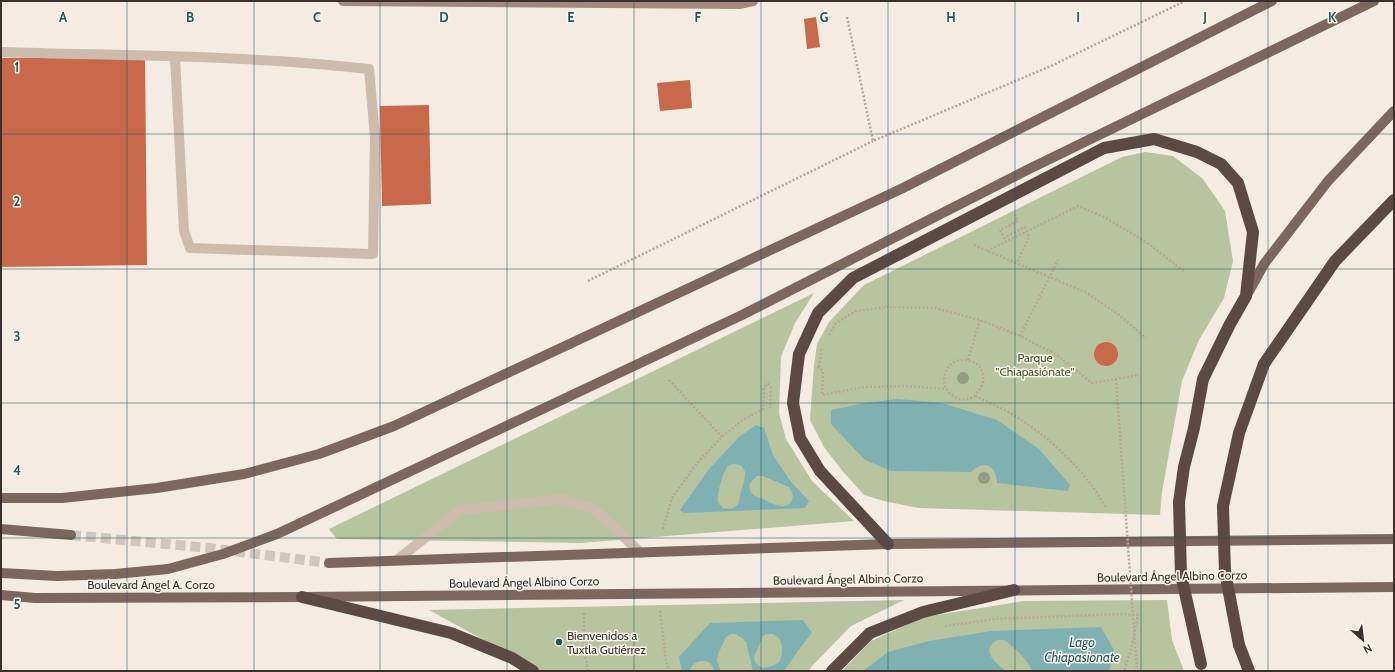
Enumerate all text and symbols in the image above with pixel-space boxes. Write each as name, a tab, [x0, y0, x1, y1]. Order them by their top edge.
text: A	[59, 9, 68, 25]
text: B	[186, 9, 194, 25]
text: C	[313, 9, 321, 25]
text: D	[439, 9, 449, 25]
text: E	[567, 9, 575, 25]
text: F	[695, 9, 702, 25]
text: G	[820, 9, 829, 25]
text: H	[946, 9, 956, 25]
text: I	[1076, 9, 1080, 25]
text: J	[1202, 9, 1207, 25]
text: K	[1328, 9, 1337, 25]
text: 1	[15, 59, 19, 75]
text: 2	[14, 193, 21, 209]
text: 3	[13, 328, 21, 344]
park label: Parque "Chiapasiónate"	[996, 350, 1075, 379]
text: 4	[13, 462, 21, 478]
street label: Boulevard Ángel Albino Corzo	[1097, 567, 1248, 585]
street label: Boulevard Ángel Albino Corzo	[773, 570, 924, 588]
street label: Boulevard Ángel Albino Corzo	[449, 573, 600, 591]
street label: Boulevard Ángel A. Corzo	[87, 577, 215, 592]
text: 5	[14, 596, 21, 612]
north arrow	[1343, 620, 1383, 660]
place label: Bienvenidos a Tuxtla Gutiérrez	[567, 628, 646, 657]
water label: Lago Chiapasionate	[1044, 634, 1120, 665]
marker: Bienvenidos a Tuxtla Gutiérrez	[554, 637, 564, 647]
text: N	[1361, 641, 1374, 657]

